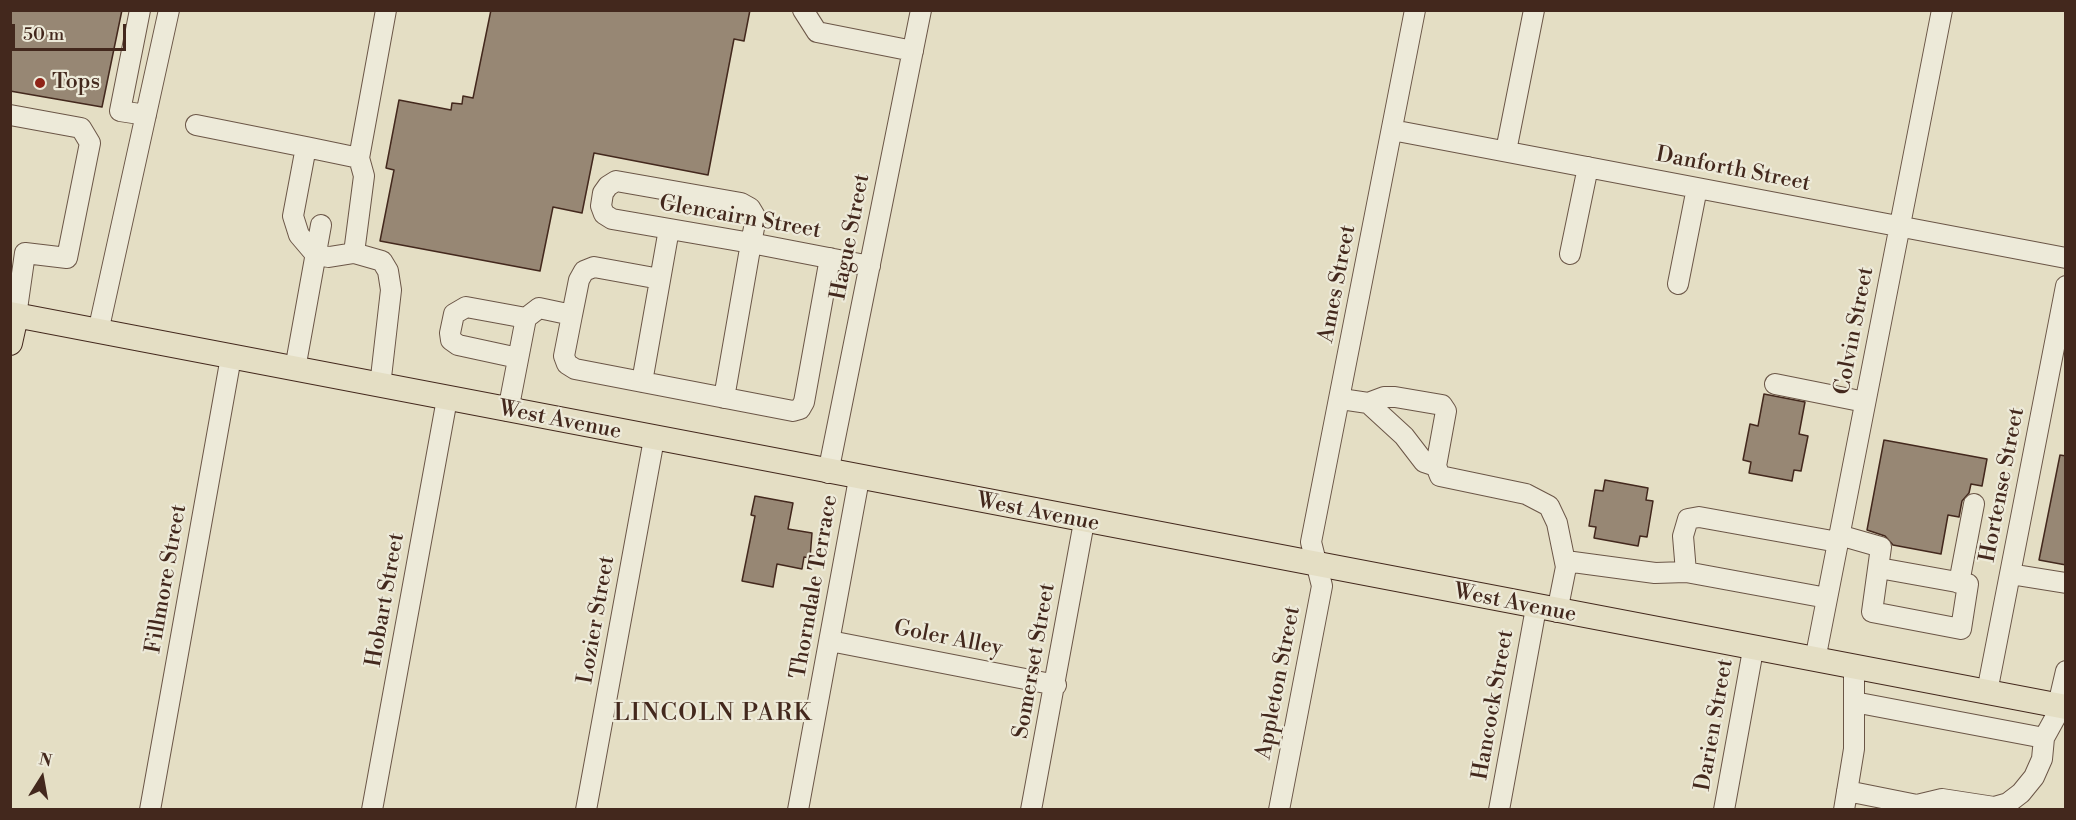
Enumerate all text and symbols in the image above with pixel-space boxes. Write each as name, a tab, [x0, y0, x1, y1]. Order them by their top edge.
scale bar	[15, 12, 129, 50]
text: 50 m	[23, 23, 64, 46]
place label: Tops	[52, 70, 100, 96]
marker: Tops	[33, 76, 47, 90]
street label: Danforth Street	[1654, 142, 1812, 198]
street label: Hague Street	[826, 172, 876, 302]
street label: Glencairn Street	[657, 191, 823, 245]
street label: Ames Street	[1314, 223, 1362, 345]
street label: Colvin Street	[1830, 265, 1880, 397]
street label: West Avenue	[496, 396, 624, 446]
street label: Hortense Street	[1975, 405, 2031, 565]
street label: West Avenue	[974, 488, 1102, 538]
street label: Thorndale Terrace	[786, 493, 844, 681]
street label: Fillmore Street	[141, 502, 193, 656]
street label: Hobart Street	[361, 531, 411, 669]
street label: Lozier Street	[573, 554, 621, 686]
street label: West Avenue	[1451, 579, 1579, 629]
street label: Somerset Street	[1008, 581, 1062, 741]
street label: Appleton Street	[1251, 604, 1307, 762]
street label: Goler Alley	[891, 616, 1005, 662]
street label: Hancock Street	[1468, 628, 1520, 782]
street label: Darien Street	[1690, 657, 1740, 793]
district label: LINCOLN PARK	[613, 700, 813, 728]
north arrow	[12, 748, 72, 808]
text: N	[37, 749, 54, 771]

